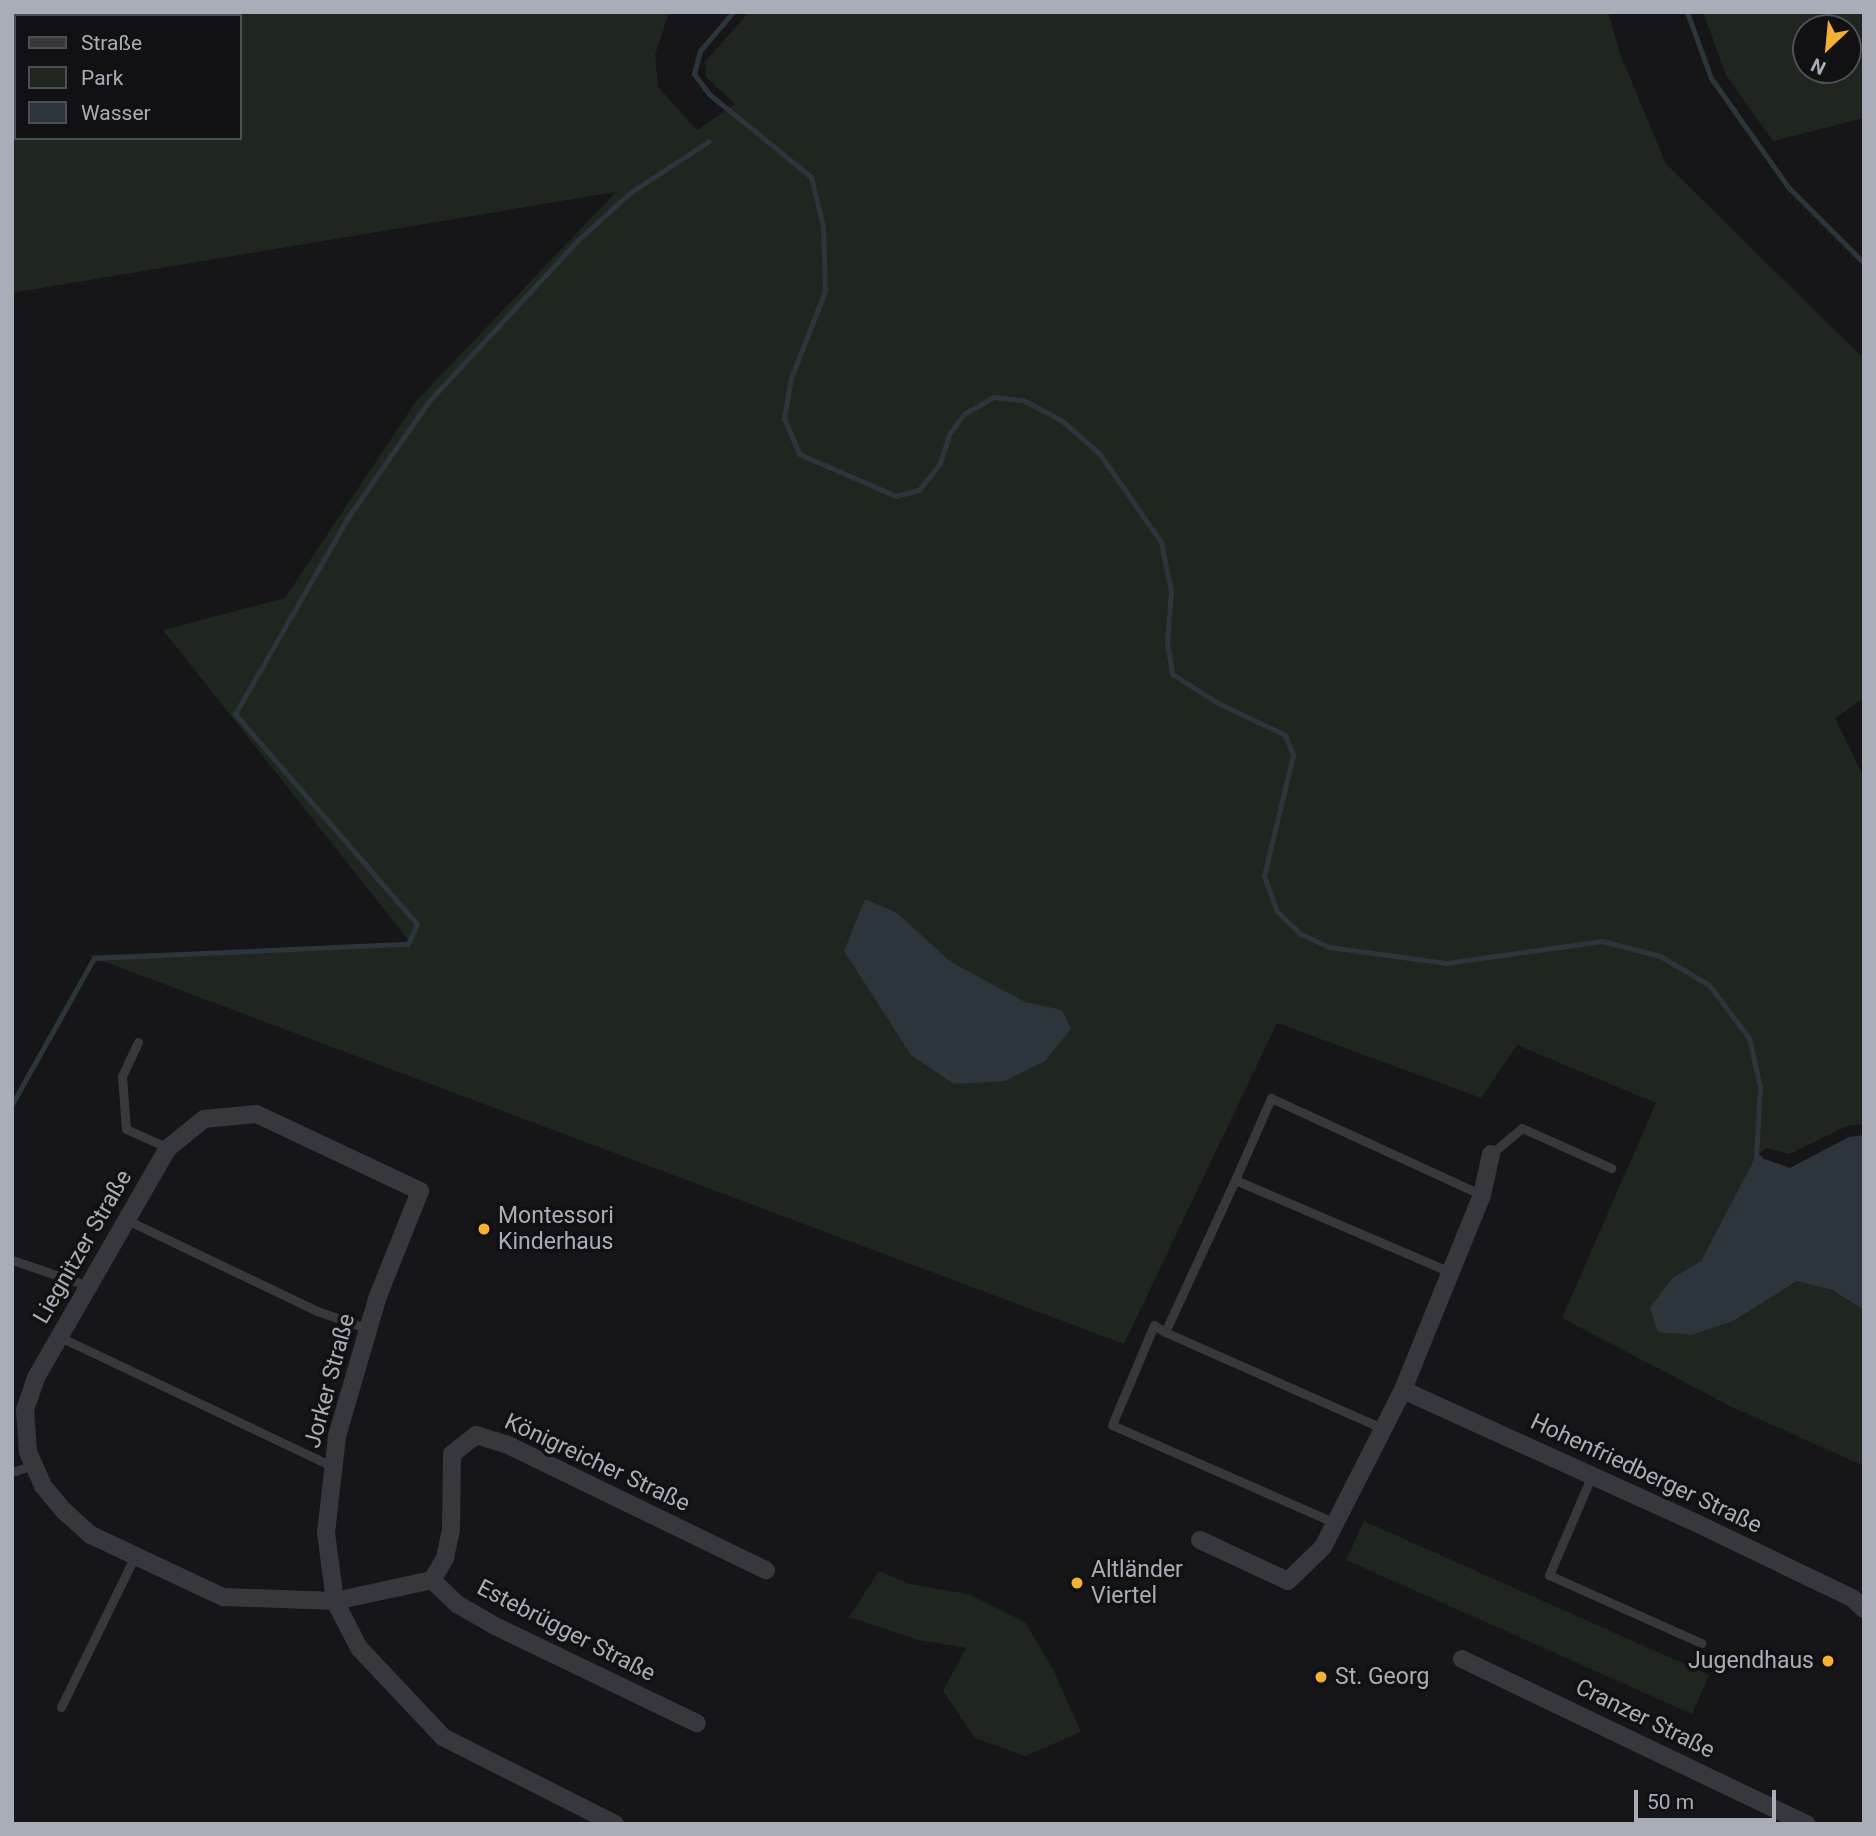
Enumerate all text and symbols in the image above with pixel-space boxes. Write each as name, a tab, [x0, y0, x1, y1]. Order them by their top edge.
legend	[14, 14, 242, 140]
north arrow	[1792, 14, 1862, 84]
text: Straße	[81, 31, 142, 55]
text: N	[1807, 53, 1830, 80]
text: Park	[81, 66, 123, 90]
text: Wasser	[81, 101, 151, 125]
street label: Liegnitzer Straße	[28, 1165, 138, 1329]
place label: Montessori Kinderhaus	[498, 1202, 614, 1256]
marker: Montessori Kinderhaus	[476, 1221, 492, 1237]
street label: Jorker Straße	[299, 1311, 361, 1451]
street label: Königreicher Straße	[500, 1408, 694, 1518]
street label: Hohenfriedberger Straße	[1526, 1408, 1766, 1540]
place label: Altländer Viertel	[1091, 1556, 1183, 1610]
street label: Estebrügger Straße	[472, 1574, 660, 1688]
marker: Altländer Viertel	[1069, 1575, 1085, 1591]
place label: Jugendhaus	[1688, 1647, 1814, 1675]
marker: Jugendhaus	[1820, 1653, 1836, 1669]
place label: St. Georg	[1335, 1663, 1429, 1691]
marker: St. Georg	[1313, 1669, 1329, 1685]
street label: Cranzer Straße	[1571, 1673, 1719, 1765]
scale bar	[1638, 1776, 1780, 1820]
text: 50 m	[1647, 1790, 1694, 1814]

